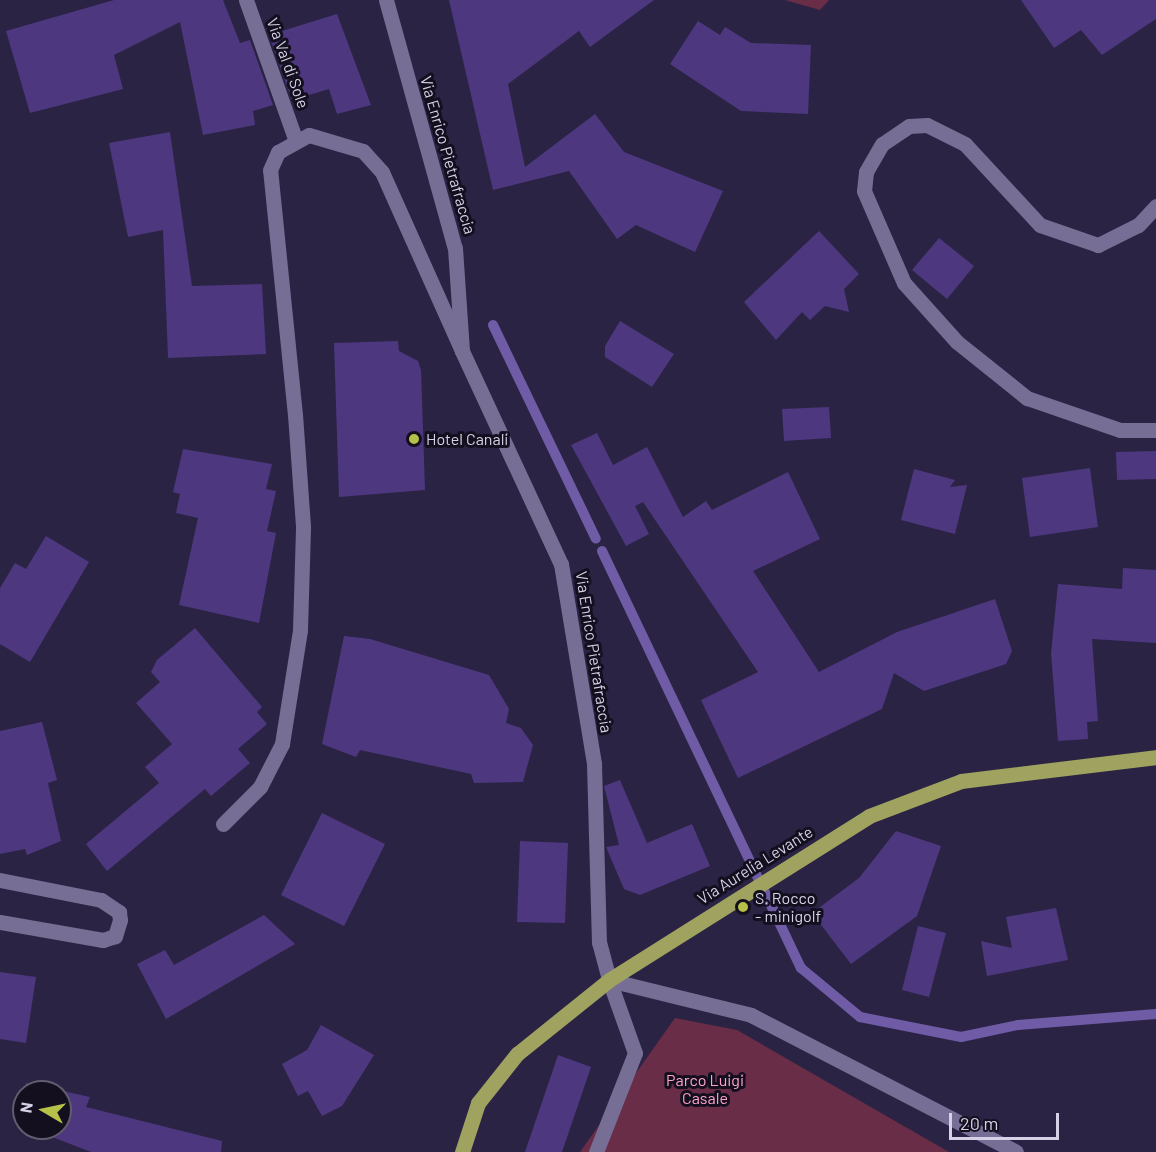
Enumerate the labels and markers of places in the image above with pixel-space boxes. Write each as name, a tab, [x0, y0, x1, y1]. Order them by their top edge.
place label: Hotel Canali	[426, 429, 508, 449]
marker: Hotel Canali	[407, 432, 421, 446]
place label: S. Rocco - minigolf	[755, 888, 821, 926]
marker: S. Rocco - minigolf	[736, 900, 750, 914]

